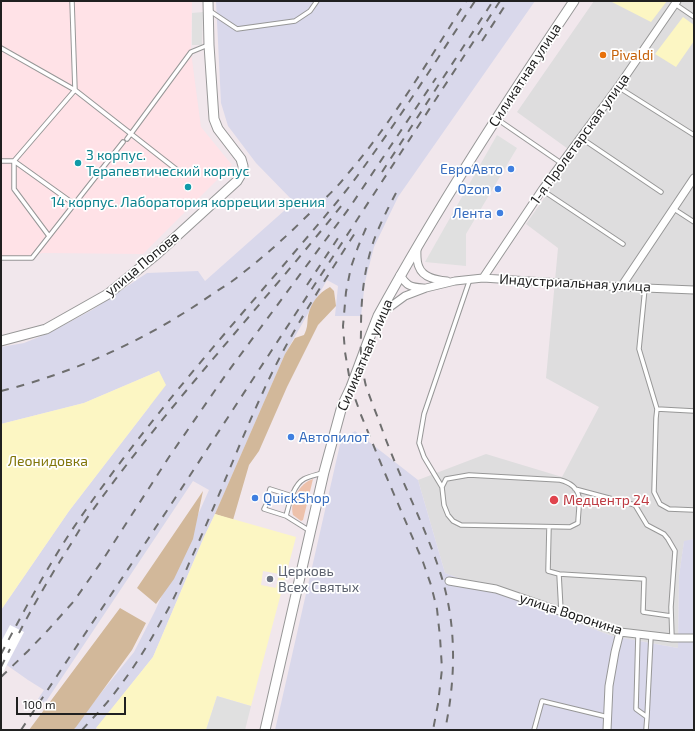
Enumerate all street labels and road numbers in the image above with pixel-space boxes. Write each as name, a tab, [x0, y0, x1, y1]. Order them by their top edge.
street label: Силикатная улица	[485, 20, 565, 130]
street label: 1-я Пролетарская улица	[527, 70, 633, 208]
street label: улица Попова	[102, 228, 182, 300]
street label: Индустриальная улица	[499, 271, 651, 295]
street label: Силикатная улица	[334, 296, 396, 414]
street label: улица Воронина	[517, 589, 625, 639]

